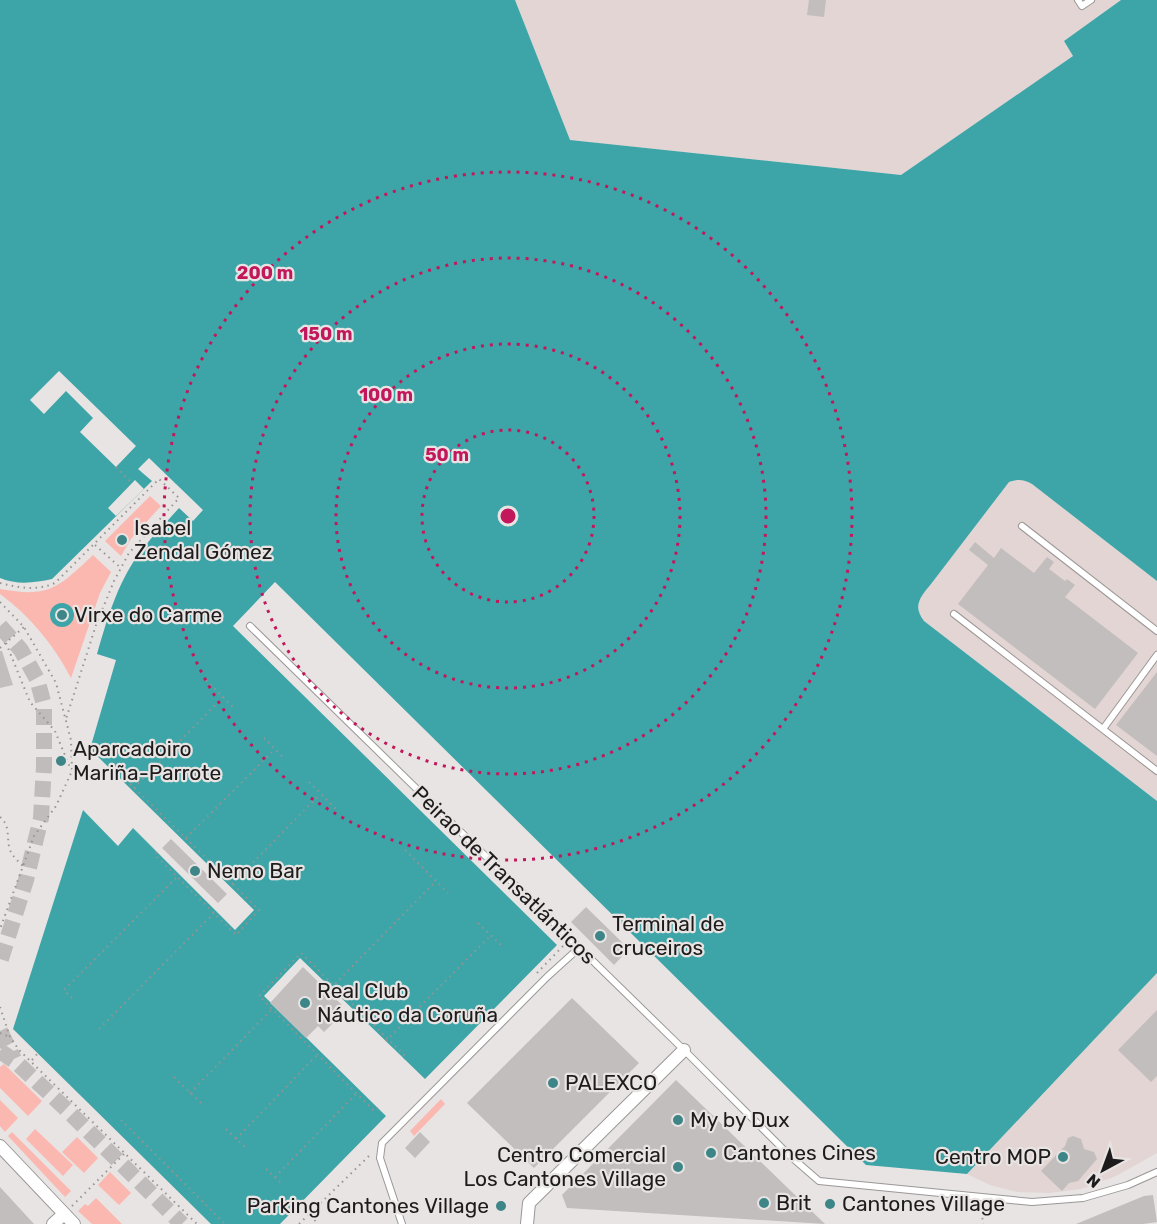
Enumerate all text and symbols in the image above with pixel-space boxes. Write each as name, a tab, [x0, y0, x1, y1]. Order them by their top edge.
text: 200 m	[237, 262, 293, 284]
text: 150 m	[299, 323, 353, 345]
text: 100 m	[359, 384, 413, 406]
text: 50 m	[425, 444, 469, 466]
centre of rings	[498, 506, 518, 526]
place label: Isabel Zendal Gómez	[134, 515, 273, 564]
marker: Isabel Zendal Gómez	[115, 533, 129, 547]
place label: Virxe do Carme	[74, 602, 222, 627]
marker: Virxe do Carme	[55, 608, 69, 622]
place label: Aparcadoiro Mariña-Parrote	[73, 736, 221, 785]
marker: Aparcadoiro Mariña-Parrote	[54, 754, 68, 768]
street label: Peirao de Transatlánticos	[407, 780, 601, 969]
place label: Nemo Bar	[207, 858, 303, 883]
marker: Nemo Bar	[188, 864, 202, 878]
place label: Terminal de cruceiros	[612, 911, 724, 960]
marker: Terminal de cruceiros	[593, 929, 607, 943]
place label: Real Club Náutico da Coruña	[317, 978, 498, 1027]
marker: Real Club Náutico da Coruña	[298, 996, 312, 1010]
place label: PALEXCO	[565, 1070, 657, 1095]
marker: PALEXCO	[546, 1076, 560, 1090]
place label: My by Dux	[690, 1107, 790, 1132]
marker: My by Dux	[671, 1113, 685, 1127]
place label: Cantones Cines	[723, 1140, 876, 1165]
north arrow	[1073, 1140, 1133, 1200]
place label: Centro Comercial Los Cantones Village	[463, 1142, 666, 1191]
place label: Centro MOP	[935, 1144, 1051, 1169]
marker: Cantones Cines	[704, 1146, 718, 1160]
marker: Centro MOP	[1056, 1150, 1070, 1164]
marker: Centro Comercial Los Cantones Village	[671, 1160, 685, 1174]
text: N	[1083, 1170, 1104, 1192]
place label: Brit	[776, 1190, 811, 1215]
place label: Cantones Village	[842, 1191, 1005, 1216]
place label: Parking Cantones Village	[247, 1193, 489, 1218]
marker: Brit	[757, 1196, 771, 1210]
marker: Cantones Village	[823, 1197, 837, 1211]
marker: Parking Cantones Village	[494, 1199, 508, 1213]

